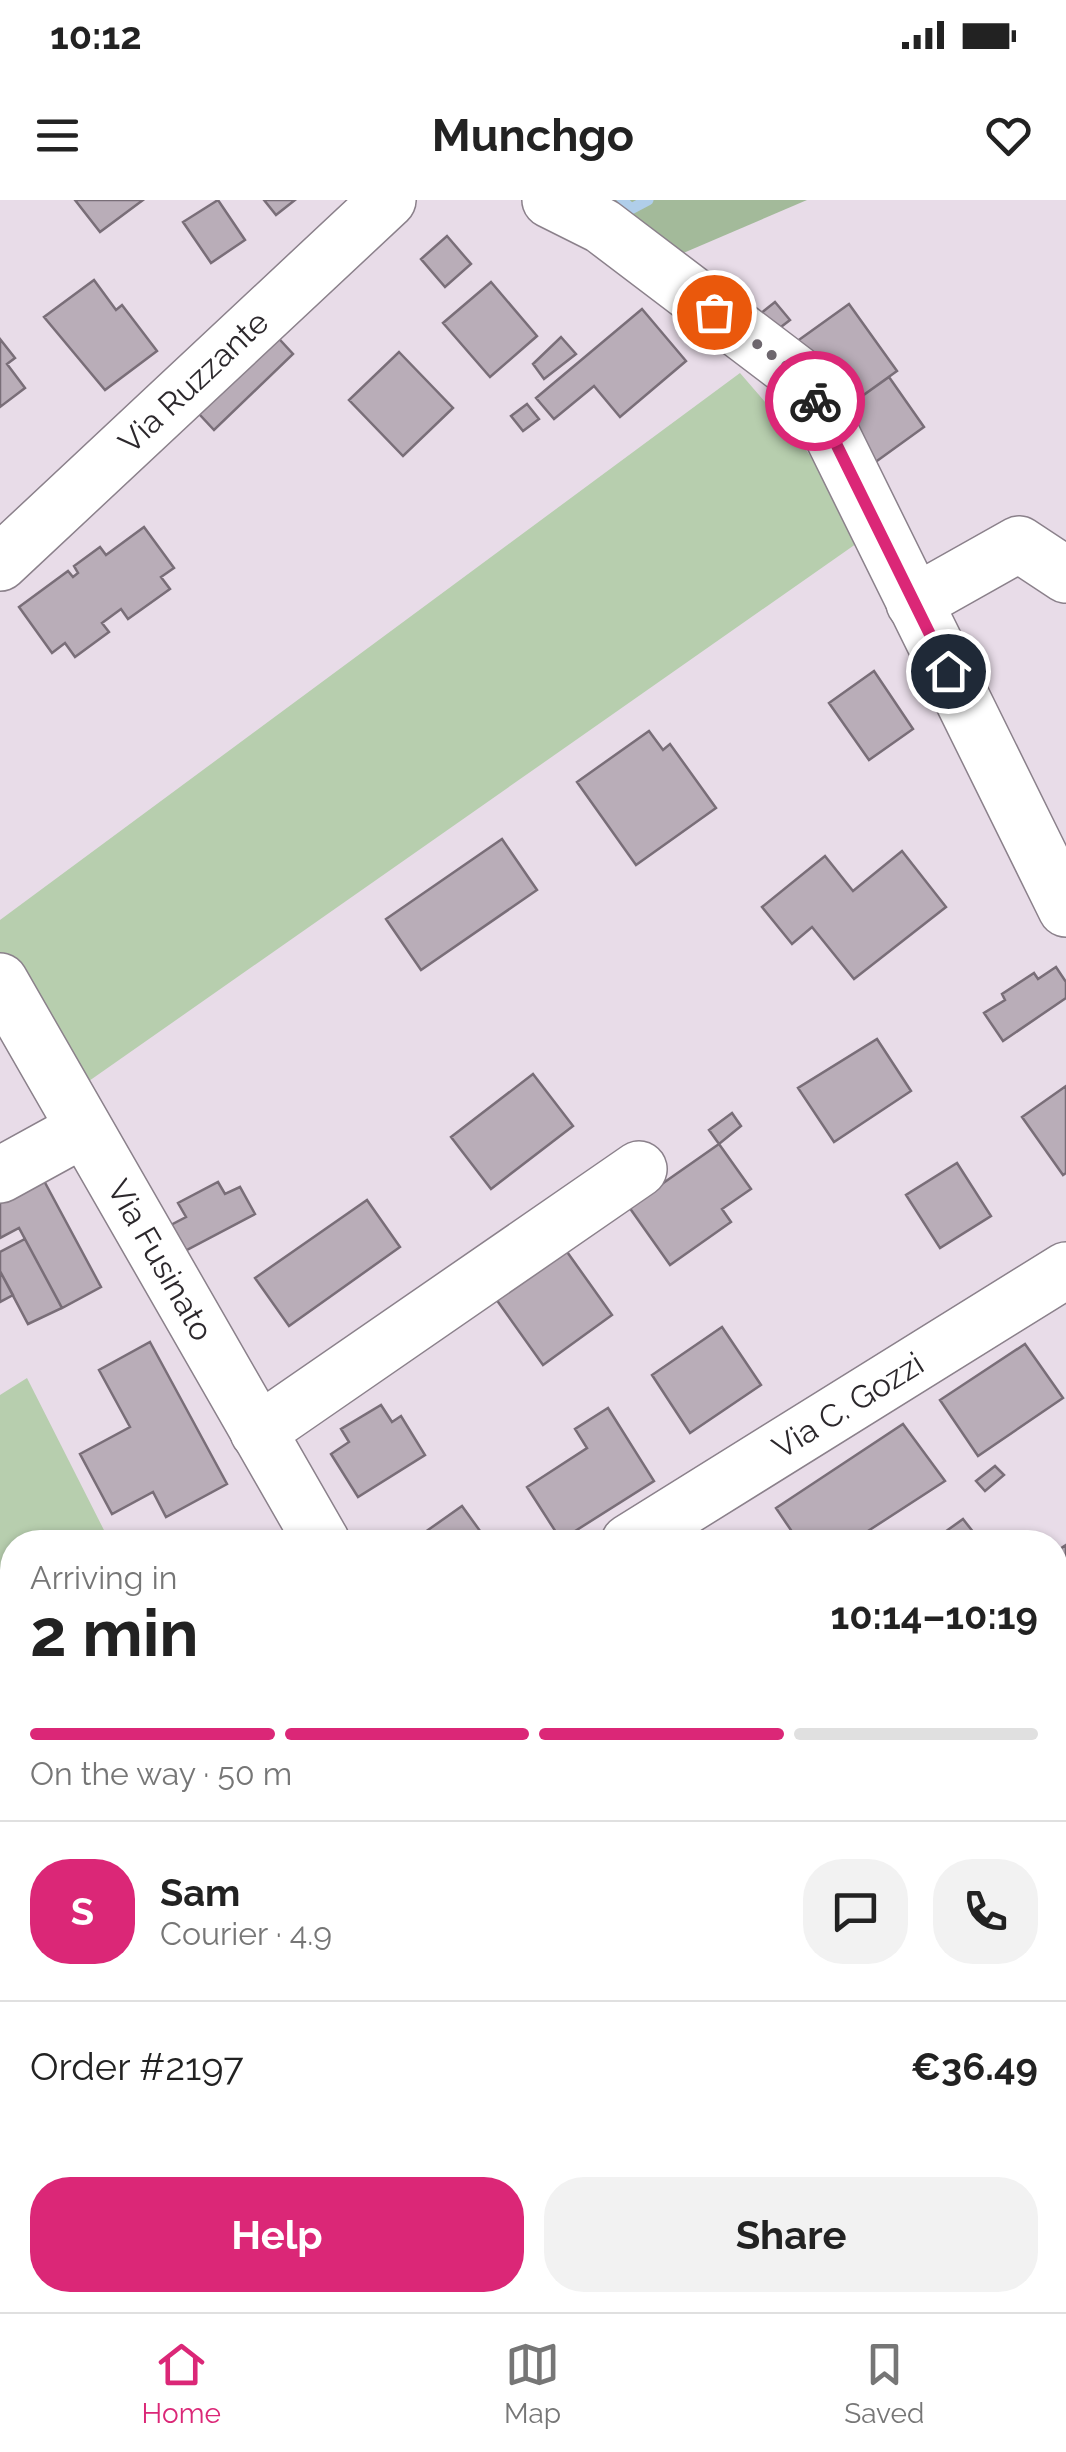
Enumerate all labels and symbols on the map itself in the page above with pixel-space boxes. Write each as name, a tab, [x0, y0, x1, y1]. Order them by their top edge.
pin	[672, 270, 757, 355]
street label: Via Ruzzante	[111, 303, 275, 460]
courier	[765, 351, 865, 451]
pin	[906, 629, 991, 714]
street label: Via Fusinato	[100, 1173, 221, 1347]
street label: Via C. Gozzi	[766, 1344, 930, 1466]

